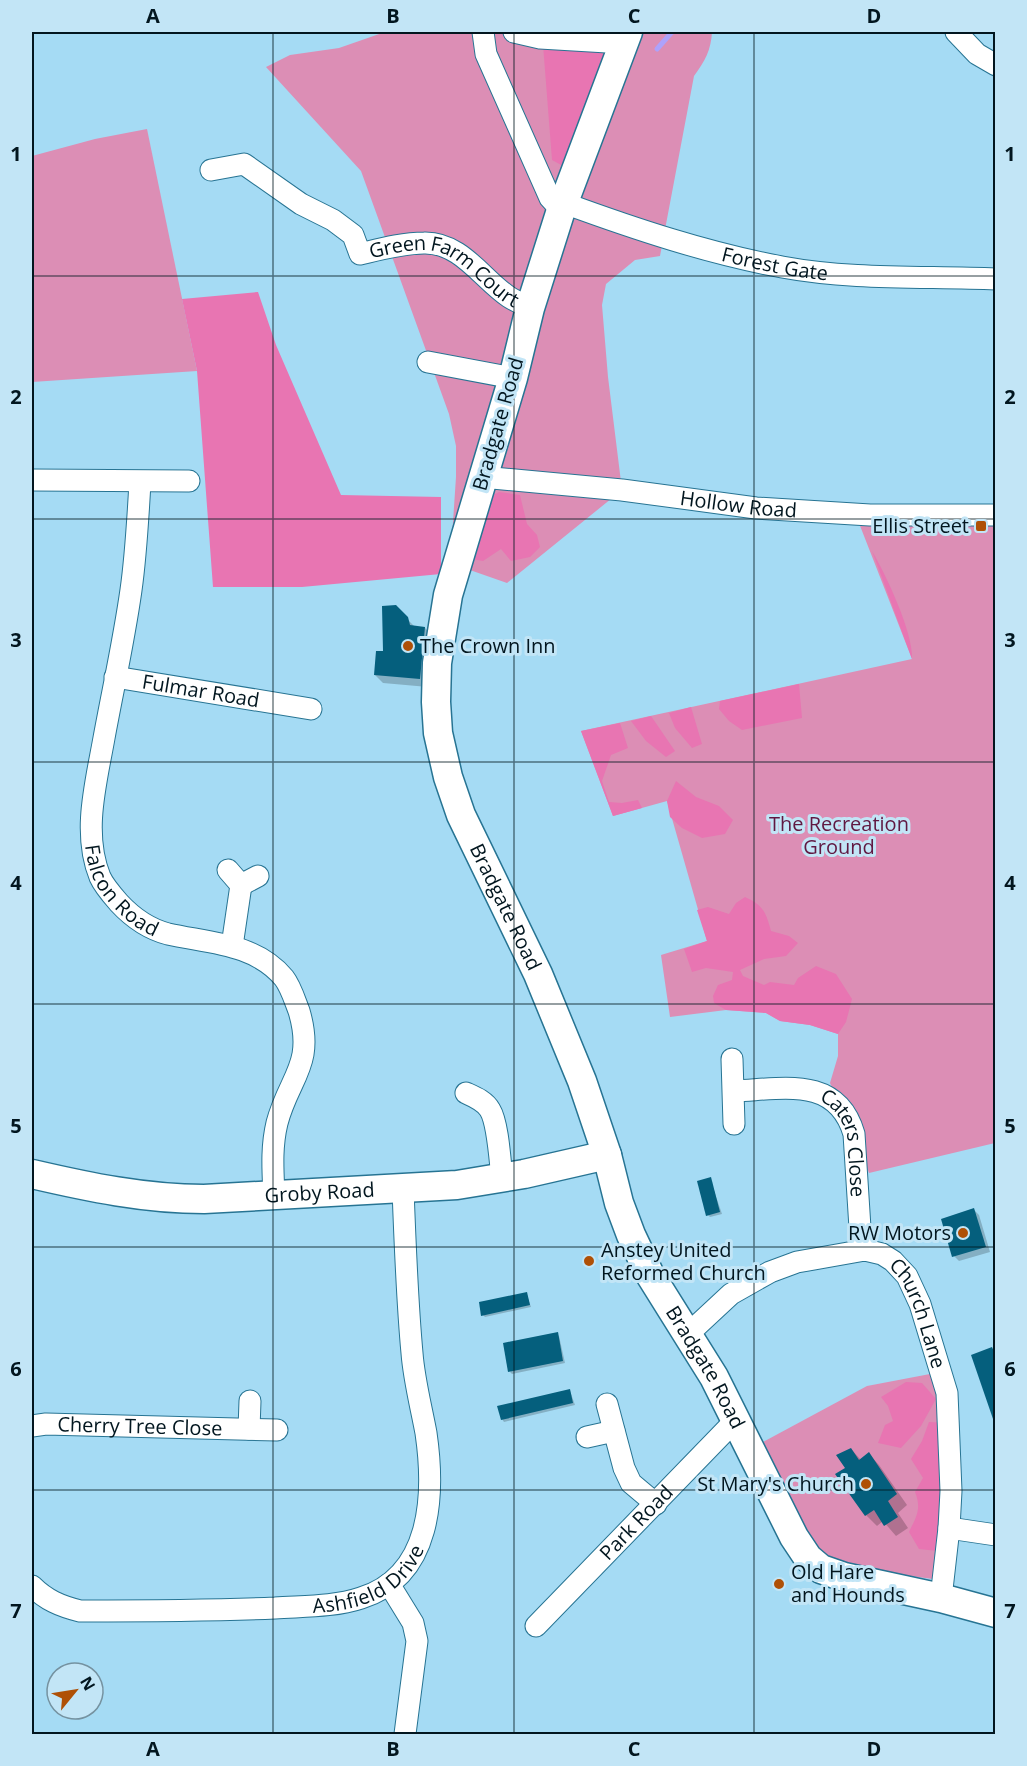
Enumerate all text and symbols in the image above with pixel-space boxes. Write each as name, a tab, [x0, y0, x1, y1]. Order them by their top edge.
text: A	[146, 2, 160, 29]
text: B	[386, 2, 400, 29]
text: C	[628, 2, 641, 29]
text: D	[867, 2, 881, 29]
text: 1	[10, 140, 22, 167]
text: 1	[1004, 140, 1016, 167]
street label: Green Farm Court	[366, 229, 524, 313]
street label: Forest Gate	[719, 240, 829, 286]
street label: Bradgate Road	[466, 354, 529, 494]
text: 2	[10, 383, 22, 410]
text: 2	[1004, 383, 1016, 410]
street label: Hollow Road	[678, 484, 798, 523]
place label: Ellis Street	[872, 512, 969, 539]
marker: Ellis Street	[974, 519, 988, 533]
text: 3	[10, 626, 22, 653]
text: 3	[1004, 626, 1016, 653]
place label: The Crown Inn	[420, 632, 556, 659]
marker: The Crown Inn	[401, 639, 415, 653]
street label: Fulmar Road	[140, 668, 262, 713]
park label: The Recreation Ground	[769, 810, 909, 860]
street label: Bradgate Road	[464, 839, 548, 975]
street label: Falcon Road	[79, 842, 163, 942]
text: 4	[10, 869, 22, 896]
text: 4	[1004, 869, 1016, 896]
street label: Caters Close	[816, 1082, 872, 1198]
text: 5	[10, 1112, 22, 1139]
text: 5	[1004, 1112, 1016, 1139]
street label: Groby Road	[264, 1176, 375, 1209]
place label: RW Motors	[848, 1219, 951, 1246]
marker: RW Motors	[956, 1226, 970, 1240]
place label: Anstey United Reformed Church	[601, 1236, 766, 1286]
street label: Church Lane	[884, 1252, 953, 1371]
marker: Anstey United Reformed Church	[582, 1254, 596, 1268]
street label: Bradgate Road	[660, 1300, 752, 1433]
text: 6	[10, 1355, 22, 1382]
text: 6	[1004, 1355, 1016, 1382]
street label: Cherry Tree Close	[57, 1410, 223, 1442]
place label: St Mary's Church	[697, 1470, 854, 1497]
marker: St Mary's Church	[859, 1477, 873, 1491]
street label: Park Road	[593, 1479, 679, 1566]
street label: Ashfield Drive	[311, 1540, 430, 1619]
place label: Old Hare and Hounds	[791, 1558, 905, 1608]
marker: Old Hare and Hounds	[772, 1577, 786, 1591]
text: 7	[10, 1597, 22, 1624]
text: 7	[1004, 1597, 1016, 1624]
north arrow	[45, 1661, 105, 1721]
text: N	[75, 1672, 101, 1695]
text: A	[146, 1735, 160, 1762]
text: B	[386, 1735, 400, 1762]
text: C	[628, 1735, 641, 1762]
text: D	[867, 1735, 881, 1762]

